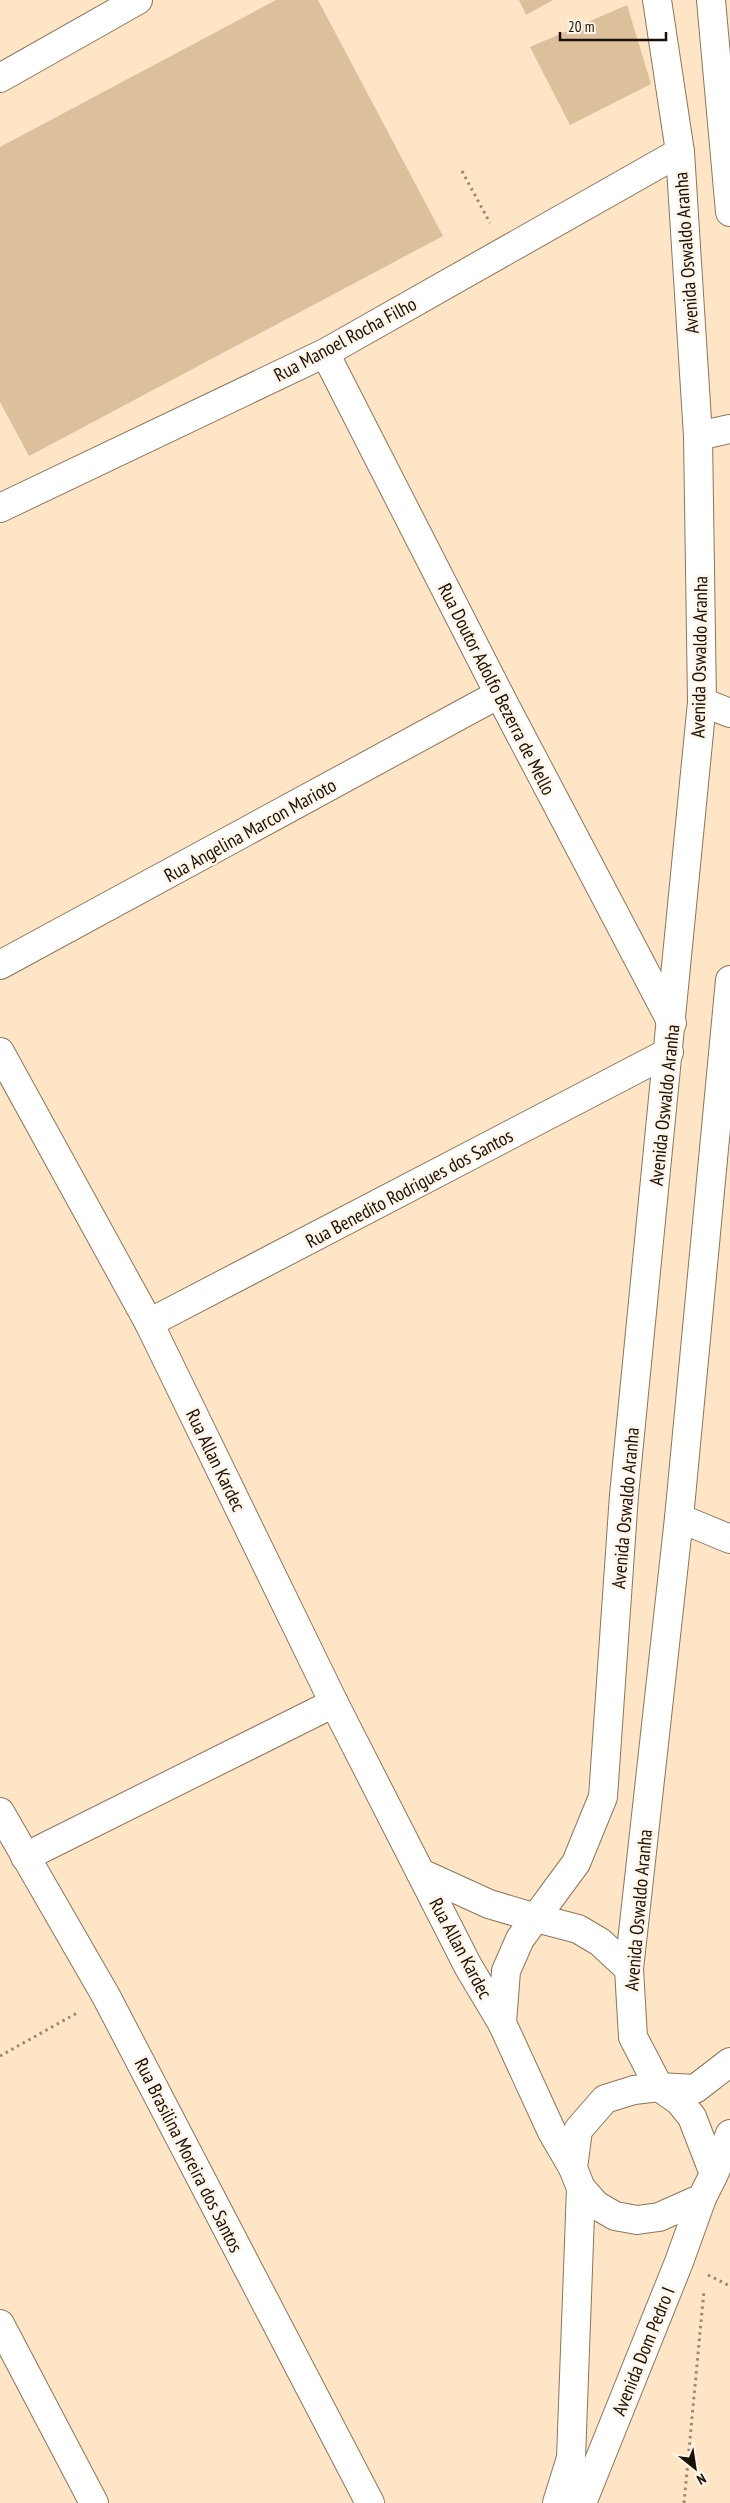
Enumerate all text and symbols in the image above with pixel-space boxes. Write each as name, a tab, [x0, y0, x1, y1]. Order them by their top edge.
scale bar	[560, 10, 666, 42]
text: 20 m	[568, 17, 594, 36]
street label: Avenida Oswaldo Aranha	[668, 171, 704, 335]
street label: Rua Manoel Rocha Filho	[270, 291, 420, 387]
street label: Avenida Oswaldo Aranha	[686, 576, 712, 738]
street label: Rua Doutor Adolfo Bezerra de Mello	[433, 579, 561, 799]
street label: Rua Angelina Marcon Marioto	[160, 773, 340, 887]
street label: Avenida Oswaldo Aranha	[644, 1023, 684, 1187]
street label: Rua Benedito Rodrigues dos Santos	[301, 1123, 517, 1253]
street label: Rua Allan Kardec	[181, 1405, 251, 1515]
street label: Avenida Oswaldo Aranha	[606, 1426, 644, 1590]
street label: Avenida Oswaldo Aranha	[619, 1828, 657, 1992]
street label: Rua Allan Kardec	[424, 1893, 498, 2003]
street label: Rua Brasilina Moreira dos Santos	[130, 2054, 248, 2256]
street label: Avenida Dom Pedro I	[606, 2283, 680, 2419]
north arrow	[670, 2443, 720, 2493]
text: N	[694, 2470, 709, 2489]

